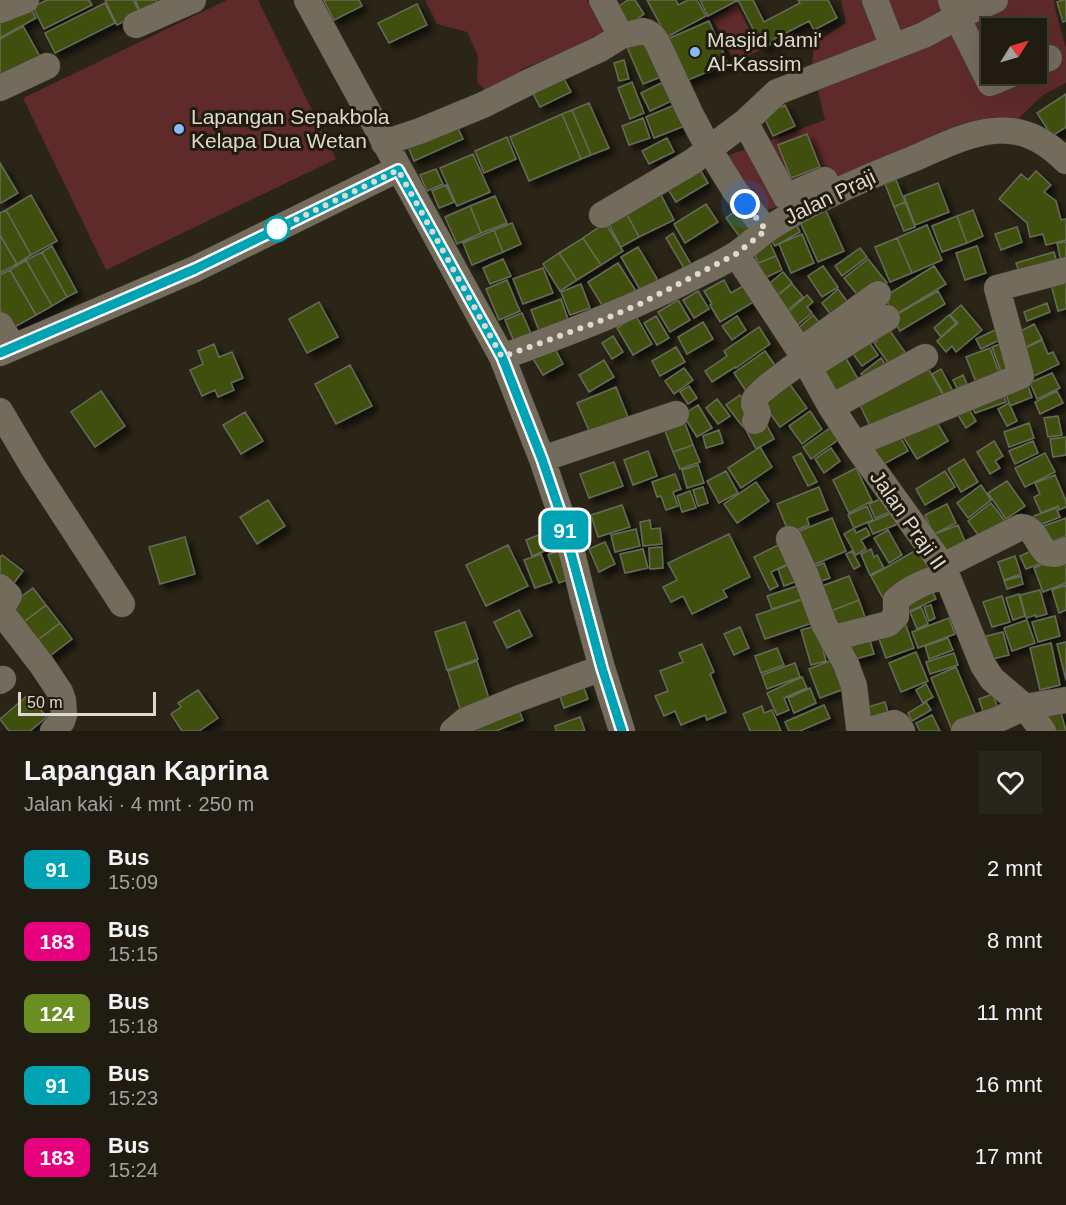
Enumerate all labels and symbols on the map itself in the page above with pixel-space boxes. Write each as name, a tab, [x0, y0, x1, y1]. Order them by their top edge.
north arrow	[981, 18, 1047, 84]
place label: Masjid Jami' Al-Kassim	[707, 28, 822, 75]
marker: Masjid Jami' Al-Kassim	[688, 45, 702, 59]
place label: Lapangan Sepakbola Kelapa Dua Wetan	[191, 105, 390, 152]
marker: Lapangan Sepakbola Kelapa Dua Wetan	[172, 122, 186, 136]
street label: Jalan Praji	[781, 165, 879, 228]
your location	[730, 189, 760, 219]
unlabelled marker	[264, 216, 290, 242]
street label: Jalan Praji II	[866, 466, 951, 574]
line badge: 91	[538, 510, 592, 550]
scale bar	[18, 689, 156, 716]

